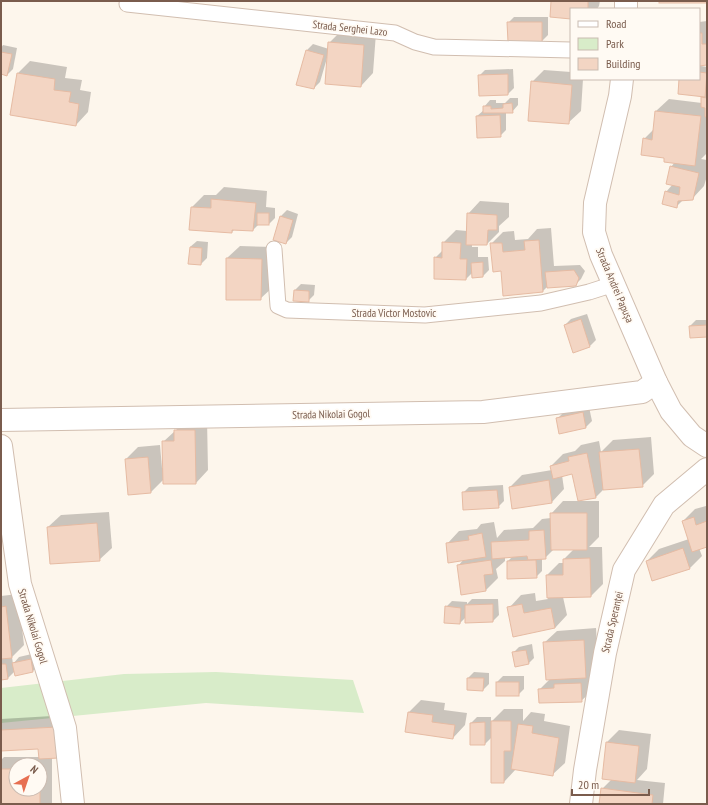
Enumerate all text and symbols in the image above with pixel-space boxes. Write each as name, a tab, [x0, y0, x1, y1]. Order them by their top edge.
legend	[570, 8, 700, 80]
text: Road	[606, 16, 626, 31]
street label: Strada Serghei Lazo	[312, 17, 388, 39]
text: Park	[606, 36, 624, 51]
text: Building	[606, 56, 641, 71]
street label: Strada Andrei Papușa	[593, 245, 637, 325]
street label: Strada Victor Mostovic	[352, 306, 436, 320]
street label: Strada Nikolai Gogol	[292, 406, 370, 422]
street label: Strada Nikolai Gogol	[15, 587, 51, 666]
street label: Strada Speranței	[598, 590, 626, 654]
north arrow	[8, 757, 48, 797]
text: N	[28, 762, 41, 777]
scale bar	[572, 771, 649, 797]
text: 20 m	[578, 777, 599, 792]

